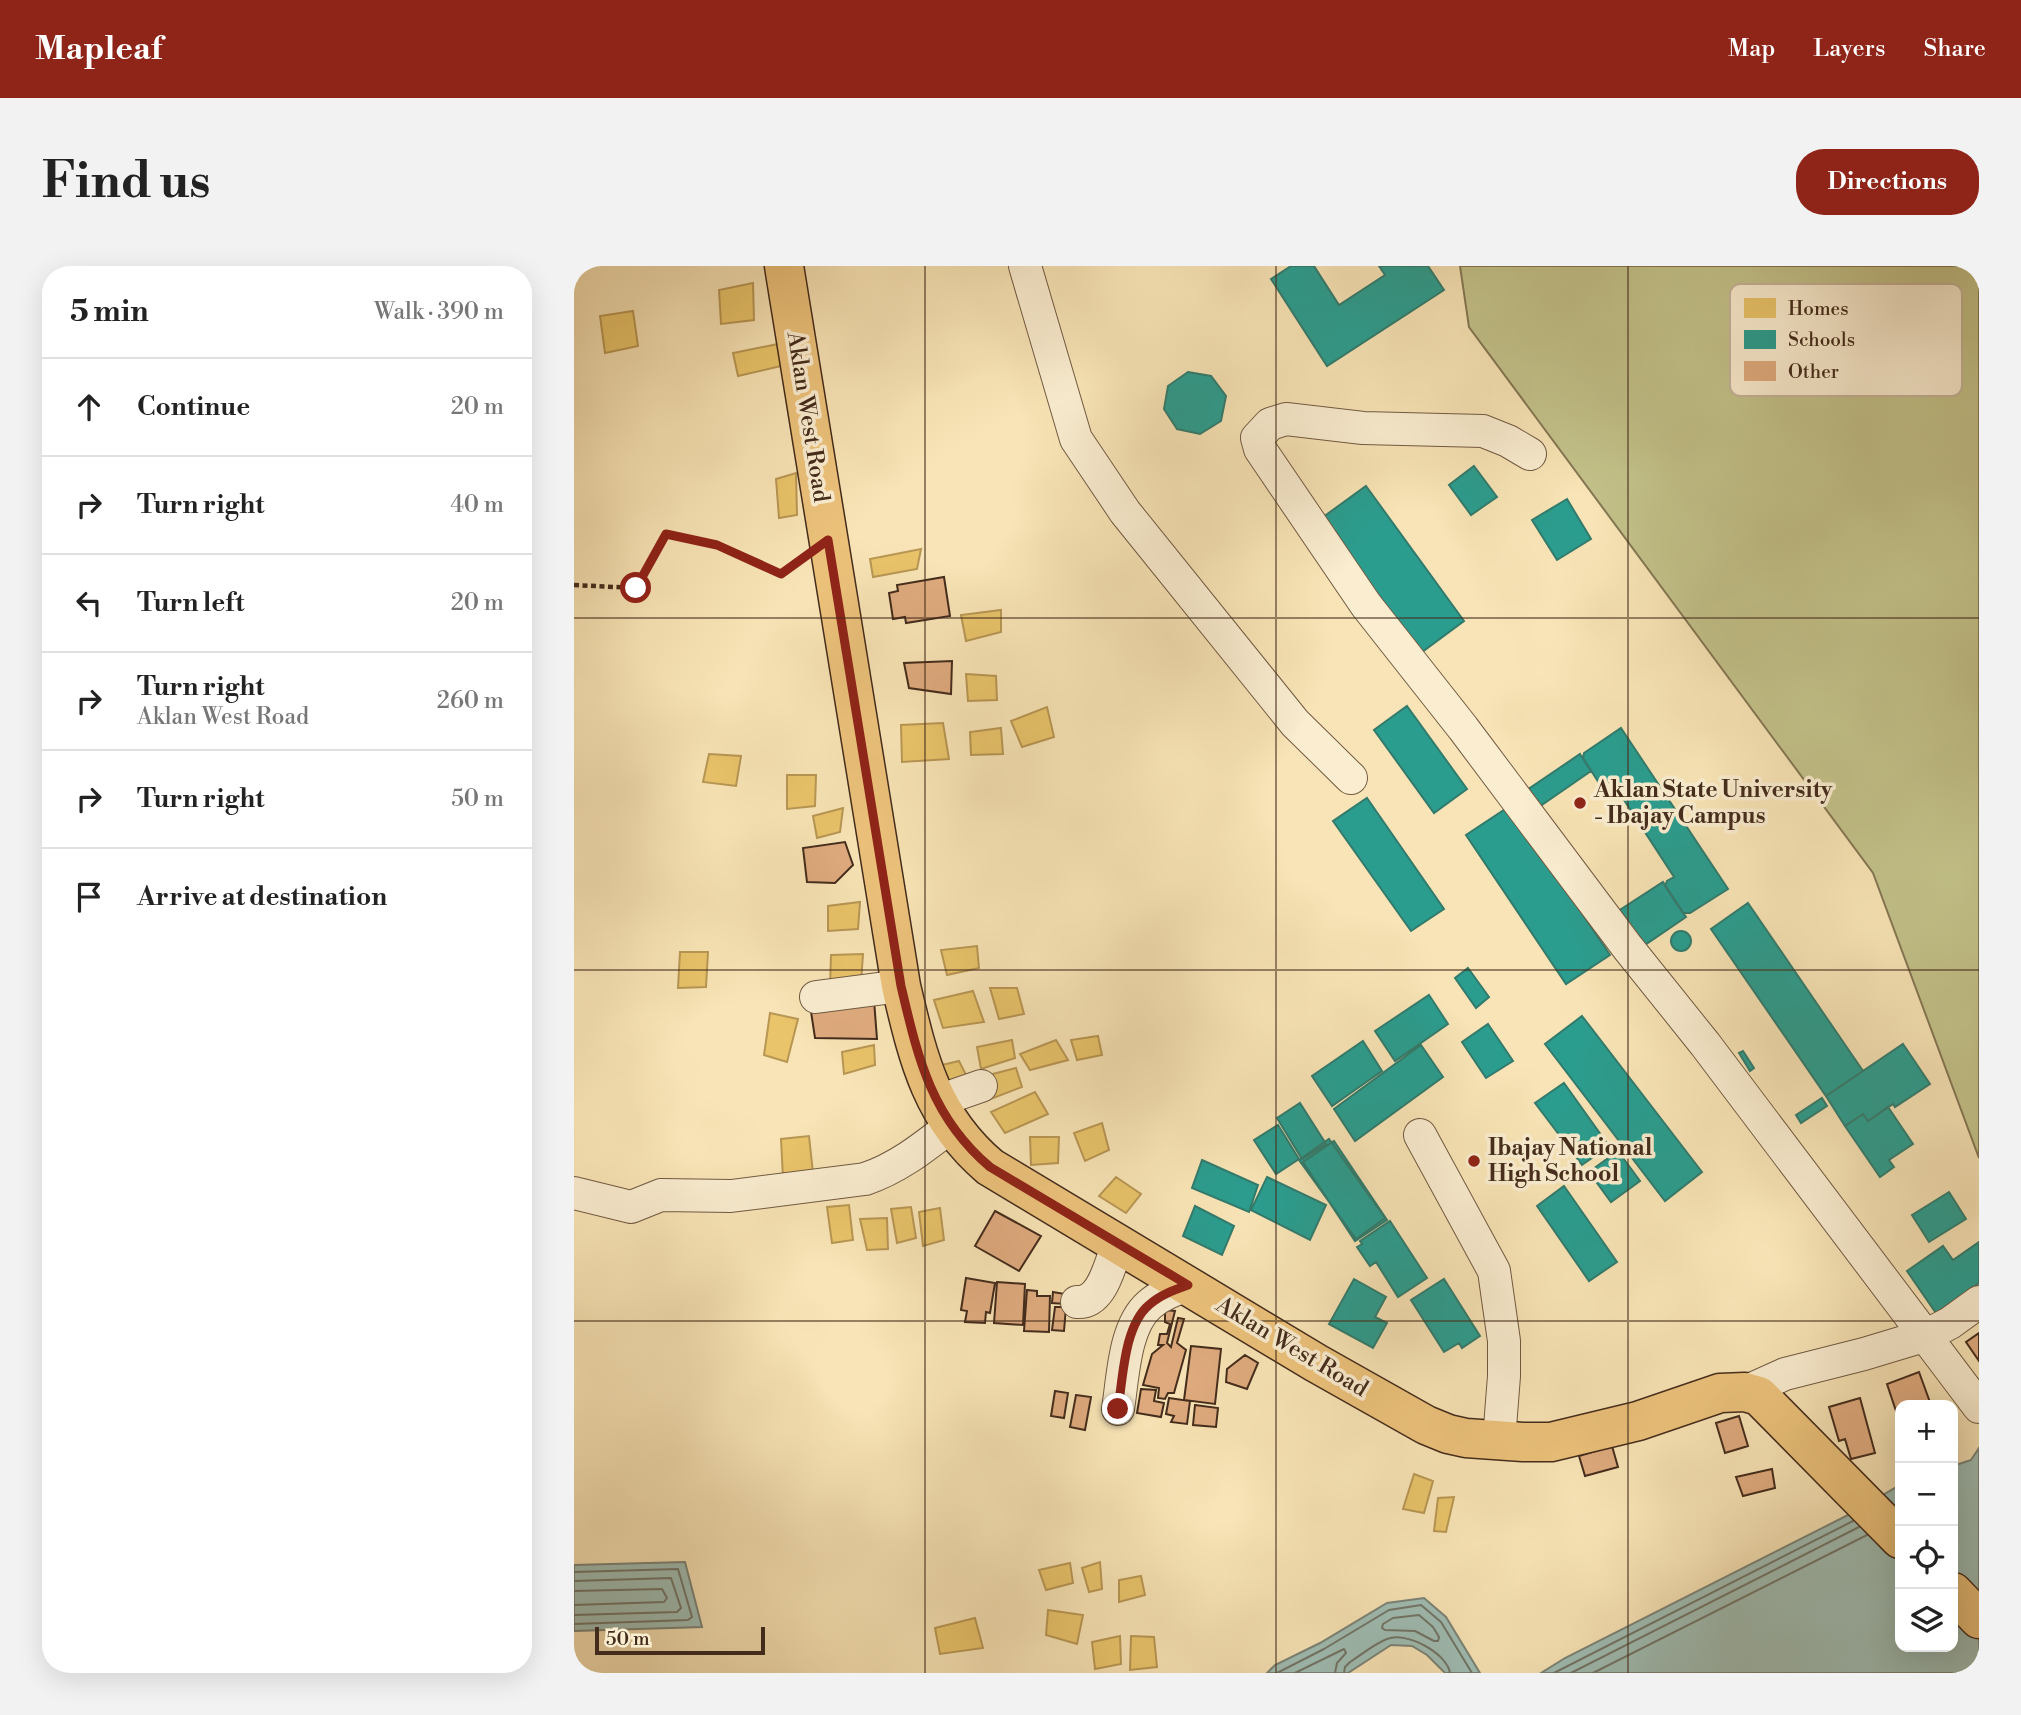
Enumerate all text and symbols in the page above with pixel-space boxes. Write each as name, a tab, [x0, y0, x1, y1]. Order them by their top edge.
text: Mapleaf	[35, 29, 162, 70]
text: Map	[1728, 34, 1775, 64]
text: Layers	[1813, 34, 1885, 64]
text: Share	[1923, 34, 1986, 64]
button: Directions	[1796, 149, 1979, 215]
text: Find us	[42, 152, 211, 213]
legend	[1730, 284, 1962, 396]
text: 5 min	[70, 293, 149, 331]
text: Homes	[1788, 297, 1848, 321]
text: Walk · 390 m	[374, 298, 504, 326]
text: Schools	[1788, 328, 1855, 352]
street label: Aklan West Road	[781, 329, 835, 504]
text: Other	[1788, 360, 1839, 384]
icon: ahead	[70, 388, 108, 426]
text: Continue	[137, 391, 250, 423]
text: 20 m	[451, 393, 504, 421]
icon: right	[70, 486, 108, 524]
text: Turn right	[137, 489, 265, 521]
text: 40 m	[450, 491, 504, 519]
route start	[620, 572, 651, 603]
icon: left	[70, 584, 108, 622]
text: Turn left	[137, 587, 245, 619]
text: 20 m	[451, 589, 504, 617]
text: Turn right	[137, 671, 265, 703]
icon: right	[70, 682, 108, 720]
text: 260 m	[437, 687, 504, 715]
text: Aklan West Road	[137, 703, 309, 731]
place label: Aklan State University - Ibajay Campus	[1593, 776, 1833, 830]
icon: right	[70, 780, 108, 818]
text: Turn right	[137, 783, 265, 815]
text: 50 m	[451, 785, 504, 813]
marker: Aklan State University - Ibajay Campus	[1572, 795, 1588, 811]
icon: arrive	[70, 878, 108, 916]
text: Arrive at destination	[137, 881, 387, 913]
place label: Ibajay National High School	[1488, 1134, 1653, 1188]
marker: Ibajay National High School	[1466, 1153, 1482, 1169]
street label: Aklan West Road	[1210, 1290, 1373, 1403]
route end	[1102, 1393, 1133, 1424]
map controls	[1895, 1400, 1958, 1652]
button: +	[1895, 1400, 1958, 1463]
button: −	[1895, 1463, 1958, 1526]
button: locate	[1895, 1526, 1958, 1589]
button: layers	[1895, 1589, 1958, 1652]
scale bar	[595, 1624, 765, 1656]
text: 50 m	[606, 1627, 650, 1651]

